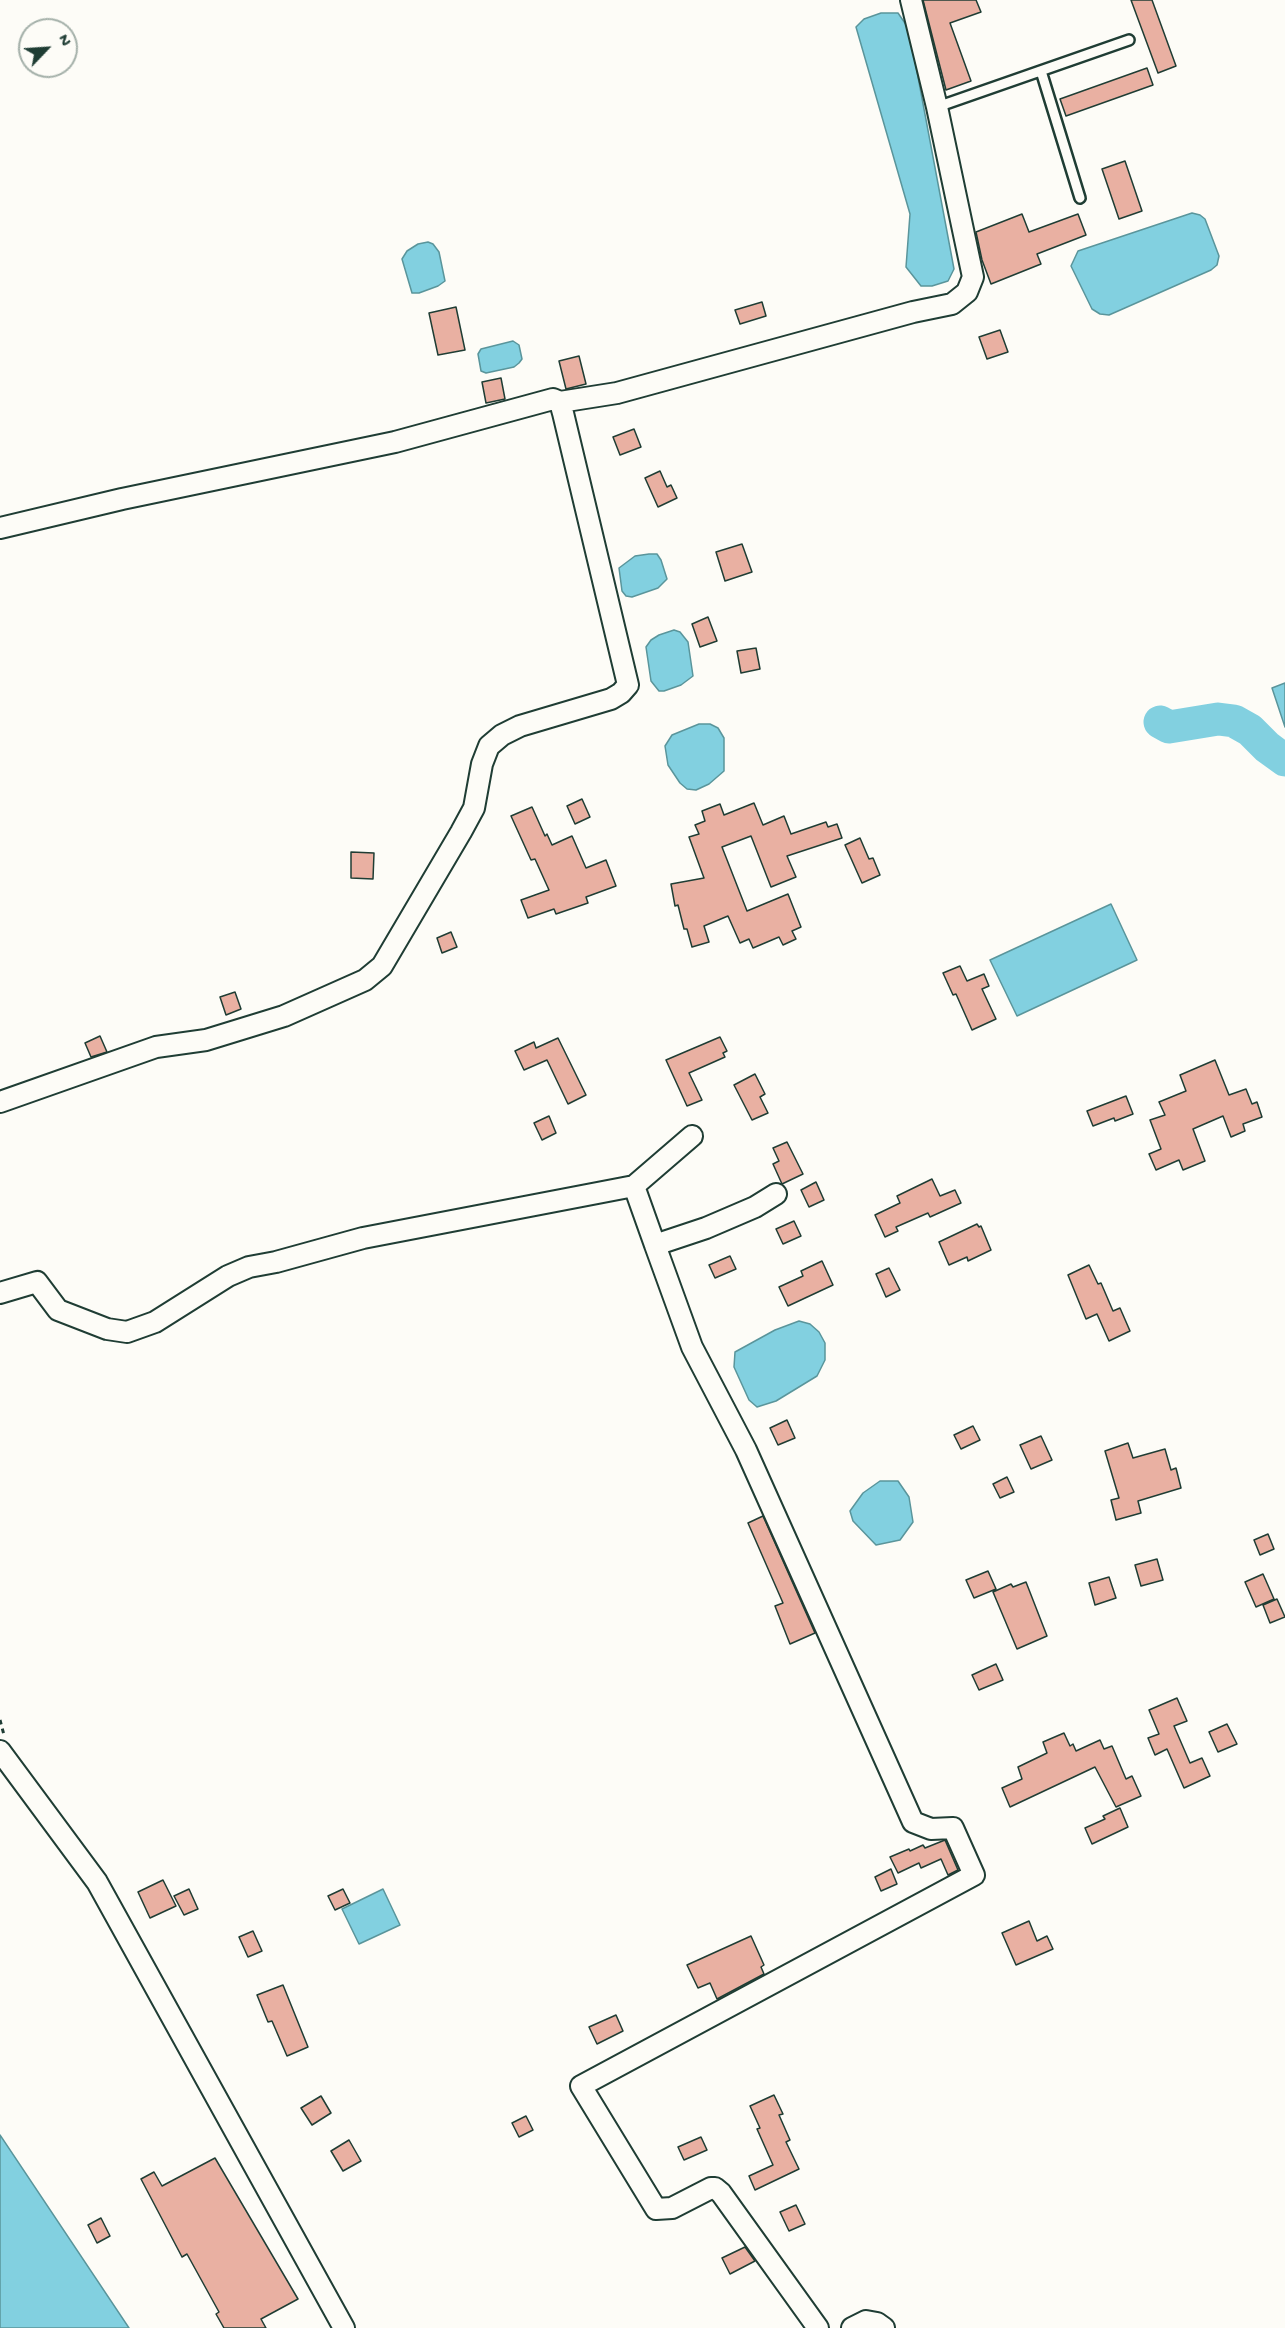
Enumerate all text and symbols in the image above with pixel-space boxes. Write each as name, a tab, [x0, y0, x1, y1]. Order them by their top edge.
north arrow	[18, 18, 78, 78]
text: N	[52, 32, 74, 50]

